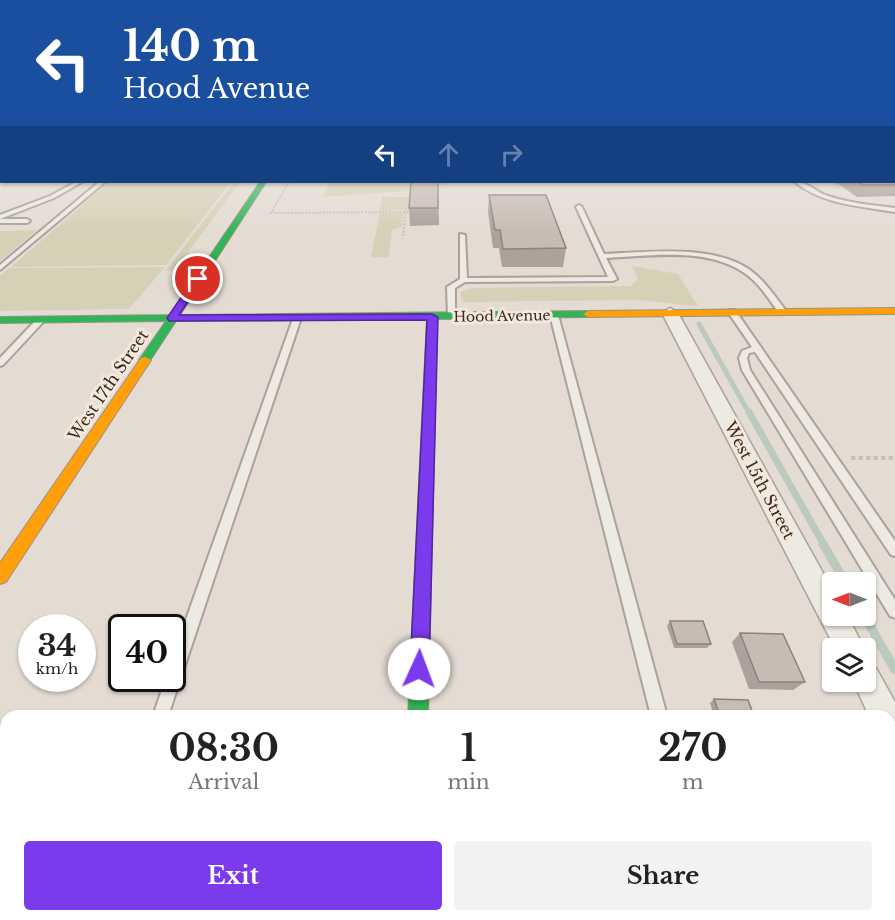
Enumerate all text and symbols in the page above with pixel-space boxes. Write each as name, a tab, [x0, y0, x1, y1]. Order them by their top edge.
text: 140 m	[123, 20, 259, 72]
icon: left	[24, 24, 102, 102]
text: Hood Avenue	[123, 72, 310, 105]
icon: left	[369, 138, 402, 171]
icon: ahead	[432, 138, 465, 171]
icon: right	[495, 138, 528, 171]
pin	[172, 253, 223, 304]
icon: arrive	[181, 262, 214, 295]
street label: Hood Avenue	[453, 306, 551, 326]
street label: West 17th Street	[63, 326, 153, 445]
street label: West 15th Street	[720, 417, 800, 542]
north arrow	[822, 572, 876, 626]
map controls	[822, 572, 876, 692]
speed limit sign: 40	[108, 614, 186, 692]
text: 34	[37, 627, 77, 664]
position arrow	[387, 637, 451, 701]
button: layers	[822, 638, 876, 692]
text: km/h	[36, 659, 78, 678]
text: 08:30	[169, 726, 279, 771]
text: 1	[461, 726, 476, 771]
text: 270	[658, 726, 727, 771]
text: Arrival	[188, 770, 259, 794]
text: min	[448, 770, 490, 794]
text: m	[682, 770, 704, 794]
button: Exit	[24, 841, 442, 910]
button: Share	[454, 841, 872, 910]

